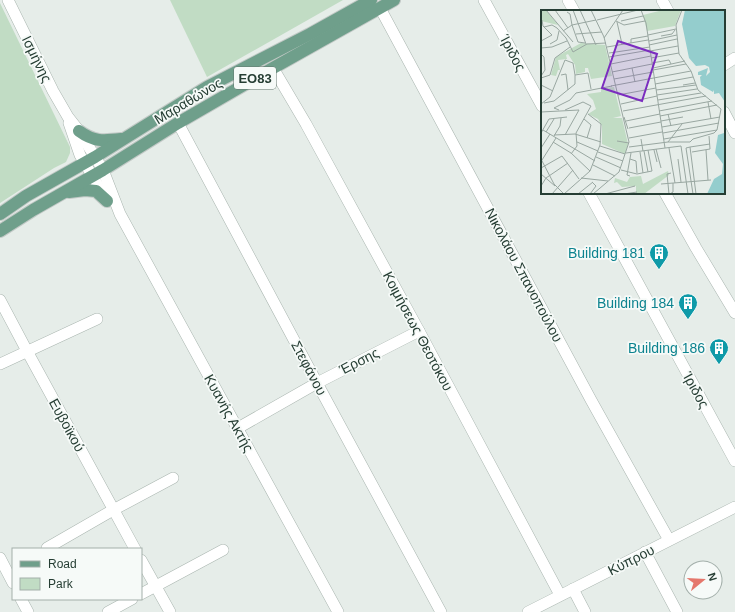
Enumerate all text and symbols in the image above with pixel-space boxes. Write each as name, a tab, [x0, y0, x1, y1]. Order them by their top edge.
inset map	[541, 10, 725, 194]
street label: Ίριδος	[496, 31, 529, 74]
street label: Ισμήνης	[19, 33, 55, 85]
road number: ΕΟ83	[234, 67, 276, 89]
street label: Μαραθώνος	[151, 74, 225, 127]
street label: Νικολάου Σπανοπούλου	[482, 205, 566, 345]
building icon: Building 181	[648, 242, 670, 270]
place label: Building 181	[568, 245, 645, 261]
street label: Κοιμήσεως Θεοτόκου	[380, 269, 456, 393]
building icon: Building 184	[677, 292, 699, 320]
place label: Building 184	[597, 295, 674, 311]
building icon: Building 186	[708, 337, 730, 365]
street label: Στεφάνου	[288, 338, 330, 398]
place label: Building 186	[628, 340, 705, 356]
street label: Έρσης	[336, 344, 382, 378]
street label: Ίριδος	[679, 368, 713, 411]
street label: Κυανής Ακτής	[201, 371, 257, 455]
street label: Ευβοϊκού	[46, 396, 88, 454]
street label: Κύπρου	[605, 542, 657, 578]
legend	[12, 548, 142, 600]
text: Road	[48, 557, 77, 571]
north arrow	[683, 560, 723, 600]
text: N	[706, 571, 719, 583]
text: Park	[48, 577, 74, 591]

